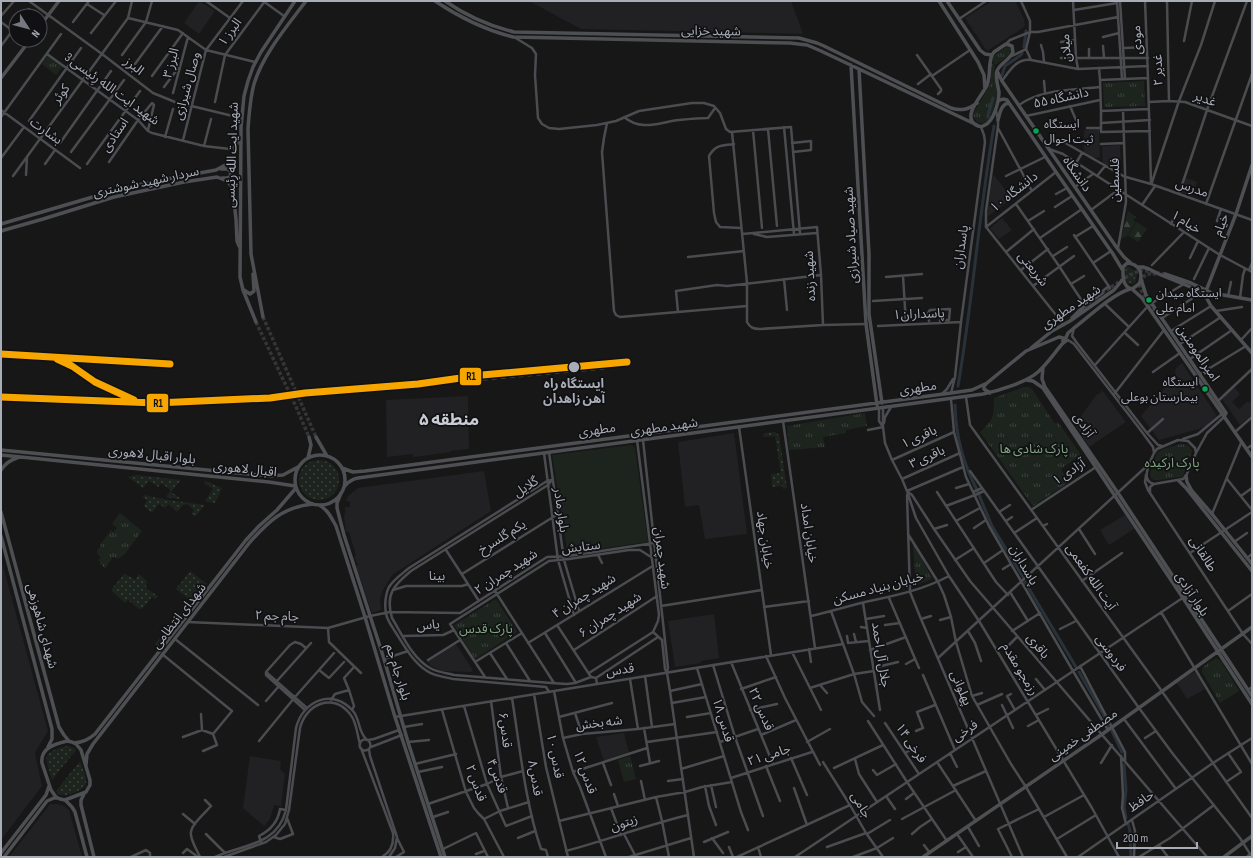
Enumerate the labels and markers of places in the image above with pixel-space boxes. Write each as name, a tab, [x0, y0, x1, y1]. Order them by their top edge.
place label: ایستگاه ثبت احوال	[1044, 117, 1094, 147]
marker: ایستگاه ثبت احوال	[1031, 126, 1041, 136]
place label: ایستگاه میدان امام علی	[1156, 286, 1222, 317]
marker: ایستگاه میدان امام علی	[1144, 295, 1154, 305]
marker: ایستگاه راه آهن زاهدان	[567, 360, 581, 374]
place label: ایستگاه بیمارستان بوعلی	[1121, 375, 1198, 405]
place label: ایستگاه راه آهن زاهدان	[543, 376, 606, 407]
marker: ایستگاه بیمارستان بوعلی	[1200, 384, 1210, 394]

